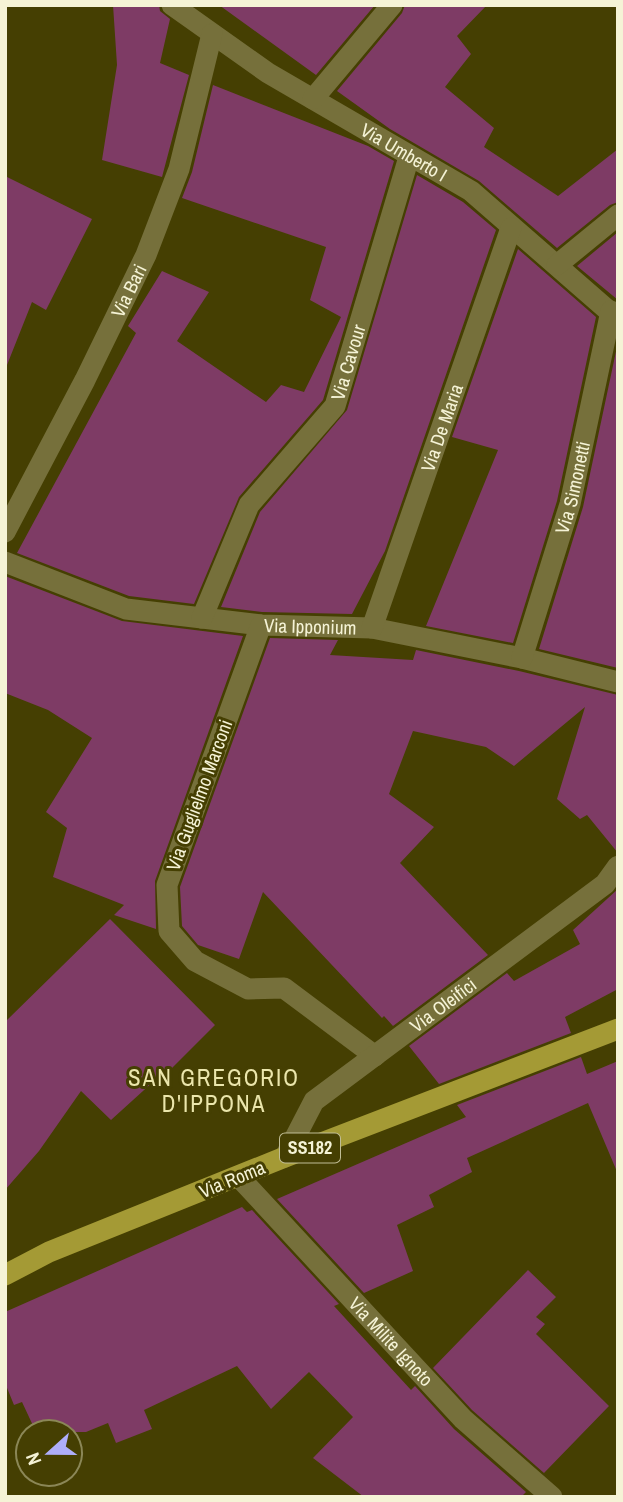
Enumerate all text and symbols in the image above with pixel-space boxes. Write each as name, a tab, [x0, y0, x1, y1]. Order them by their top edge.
street label: Via Umberto I	[356, 117, 452, 187]
street label: Via Bari	[105, 260, 153, 322]
street label: Via Cavour	[324, 321, 372, 403]
street label: Via De Maria	[414, 380, 469, 475]
street label: Via Simonetti	[549, 439, 596, 537]
street label: Via Ipponium	[264, 612, 357, 641]
street label: Via Guglielmo Marconi	[160, 716, 238, 874]
street label: Via Oleifici	[404, 971, 482, 1038]
district label: SAN GREGORIO D'IPPONA	[128, 1062, 300, 1119]
road number: SS182	[280, 1134, 340, 1162]
street label: Via Roma	[195, 1154, 269, 1204]
street label: Via Milite Ignoto	[343, 1291, 439, 1392]
north arrow	[14, 1418, 84, 1488]
text: N	[19, 1449, 47, 1469]

